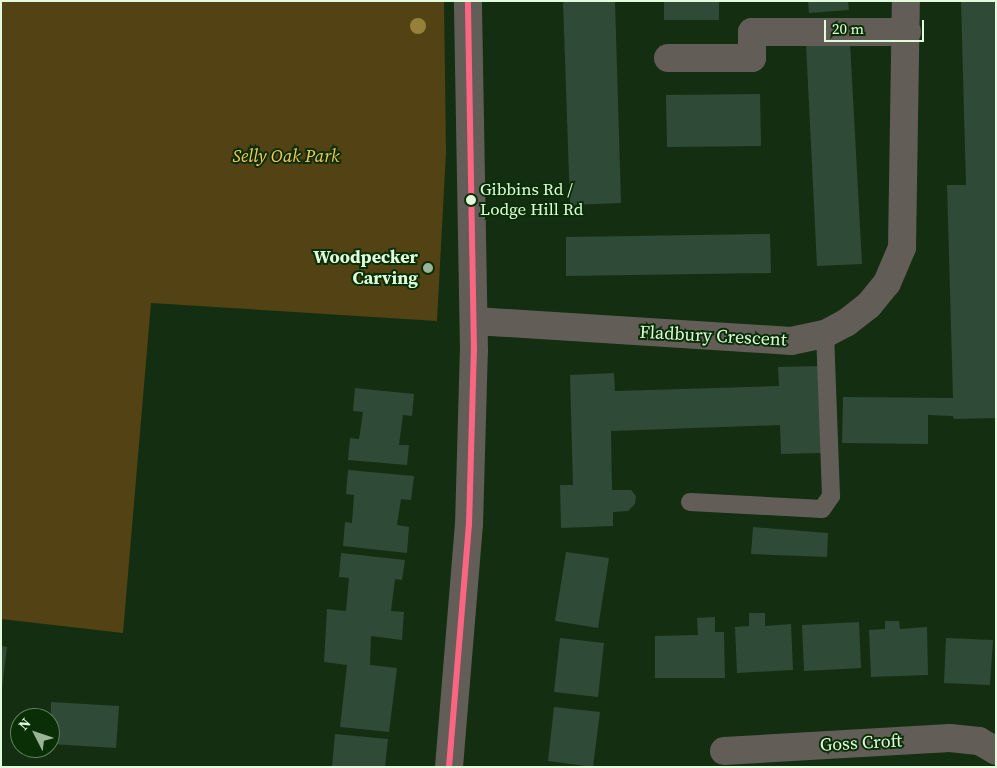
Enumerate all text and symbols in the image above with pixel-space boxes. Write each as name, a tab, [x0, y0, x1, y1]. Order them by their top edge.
scale bar	[827, 10, 927, 42]
text: 20 m	[832, 18, 864, 39]
park label: Selly Oak Park	[232, 145, 340, 167]
place label: Gibbins Rd / Lodge Hill Rd	[480, 180, 583, 220]
marker: Gibbins Rd / Lodge Hill Rd	[466, 195, 476, 205]
place label: Woodpecker Carving	[313, 247, 418, 290]
marker: Woodpecker Carving	[422, 262, 434, 274]
street label: Fladbury Crescent	[639, 321, 787, 351]
north arrow	[10, 708, 60, 758]
text: N	[14, 713, 35, 734]
street label: Goss Croft	[819, 730, 903, 756]

